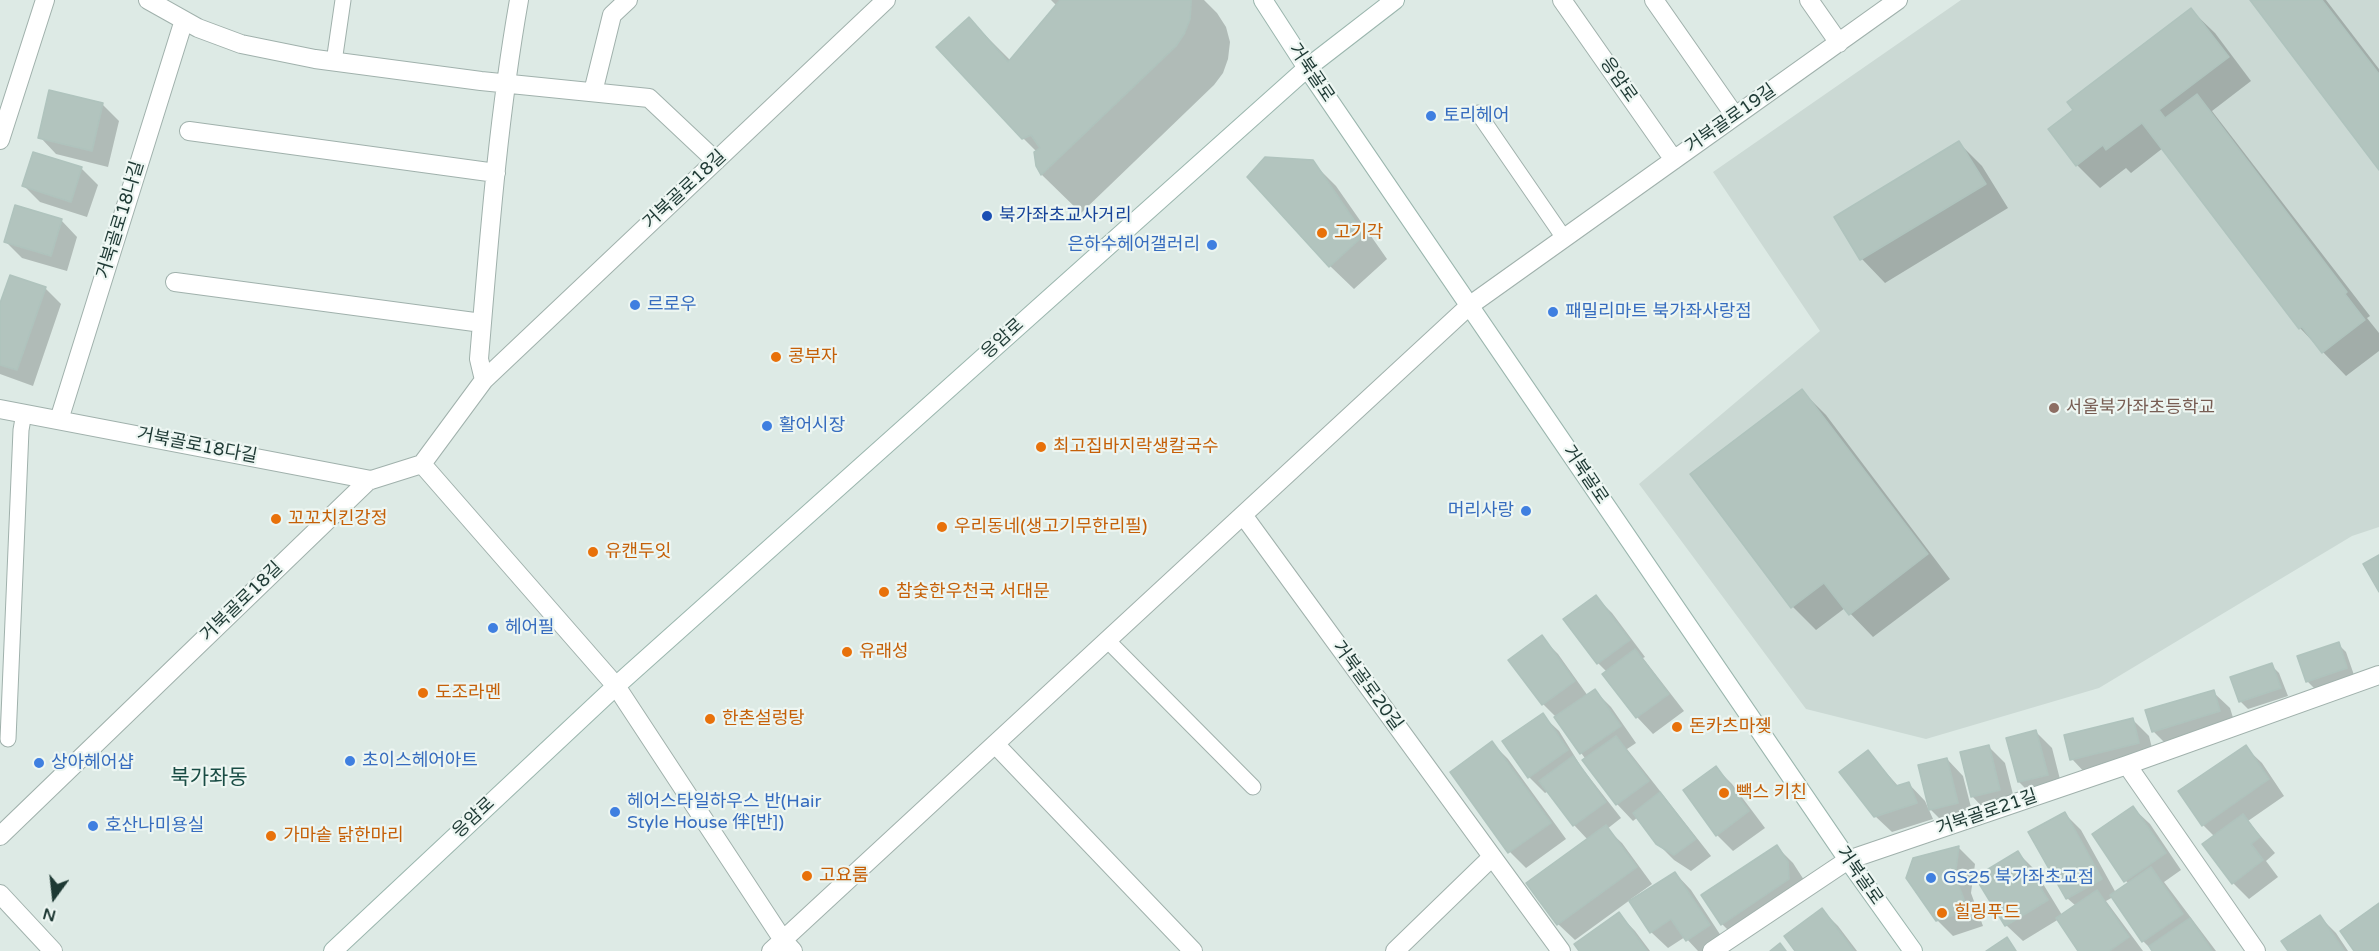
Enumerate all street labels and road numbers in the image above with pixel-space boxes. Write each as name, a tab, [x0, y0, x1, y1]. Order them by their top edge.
street label: 거북골로	[1284, 40, 1338, 106]
street label: 응암로	[1595, 53, 1641, 107]
street label: 거북골로19길	[1682, 80, 1780, 158]
street label: 거북골로18길	[639, 146, 731, 234]
street label: 거북골로18나길	[93, 159, 149, 281]
street label: 응암로	[977, 314, 1029, 364]
street label: 거북골로18다길	[135, 424, 259, 468]
street label: 거북골로	[1558, 442, 1612, 508]
street label: 거북골로18길	[197, 558, 287, 646]
street label: 거북골로20길	[1327, 637, 1407, 735]
street label: 거북골로21길	[1934, 786, 2040, 840]
street label: 응암로	[448, 793, 500, 843]
street label: 거북골로	[1831, 843, 1887, 909]

